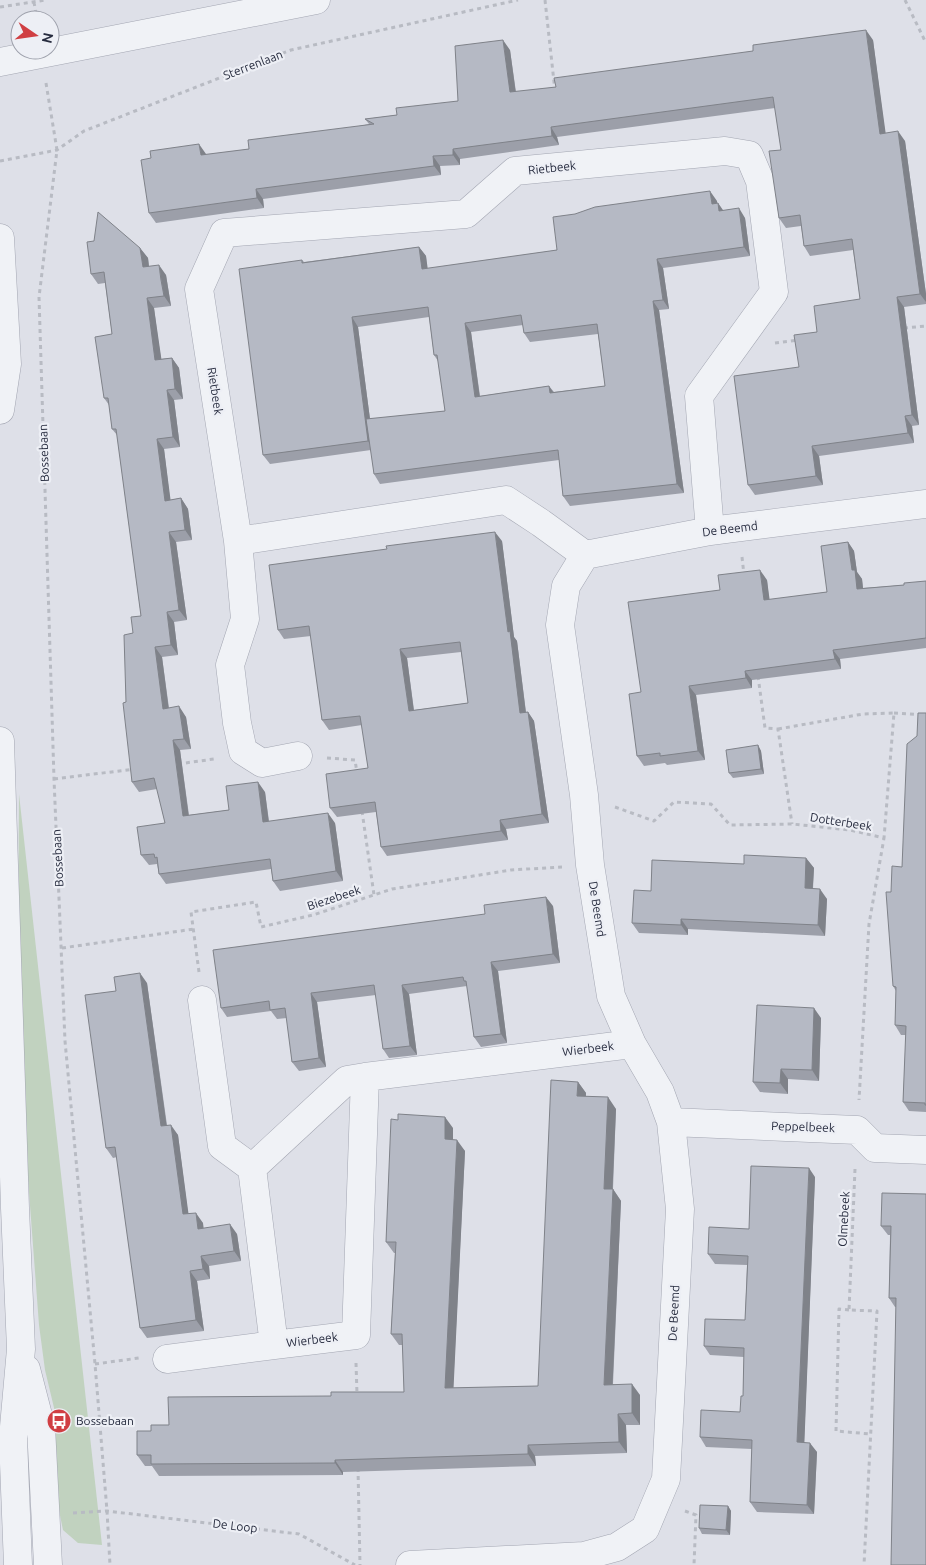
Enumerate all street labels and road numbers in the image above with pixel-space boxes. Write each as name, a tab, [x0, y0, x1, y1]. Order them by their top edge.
street label: Sterrenlaan	[221, 47, 284, 82]
street label: Rietbeek	[527, 159, 577, 176]
street label: Rietbeek	[205, 366, 226, 416]
street label: Bossebaan	[36, 424, 51, 482]
street label: De Beemd	[701, 519, 759, 538]
street label: Dotterbeek	[809, 810, 873, 833]
street label: Bossebaan	[49, 829, 66, 887]
street label: De Beemd	[587, 880, 608, 938]
street label: Biezebeek	[305, 883, 362, 912]
street label: Wierbeek	[561, 1039, 614, 1058]
street label: Peppelbeek	[771, 1119, 835, 1134]
street label: Olmebeek	[836, 1191, 851, 1247]
street label: De Beemd	[666, 1285, 681, 1341]
street label: Wierbeek	[285, 1330, 338, 1349]
street label: De Loop	[212, 1516, 258, 1535]

